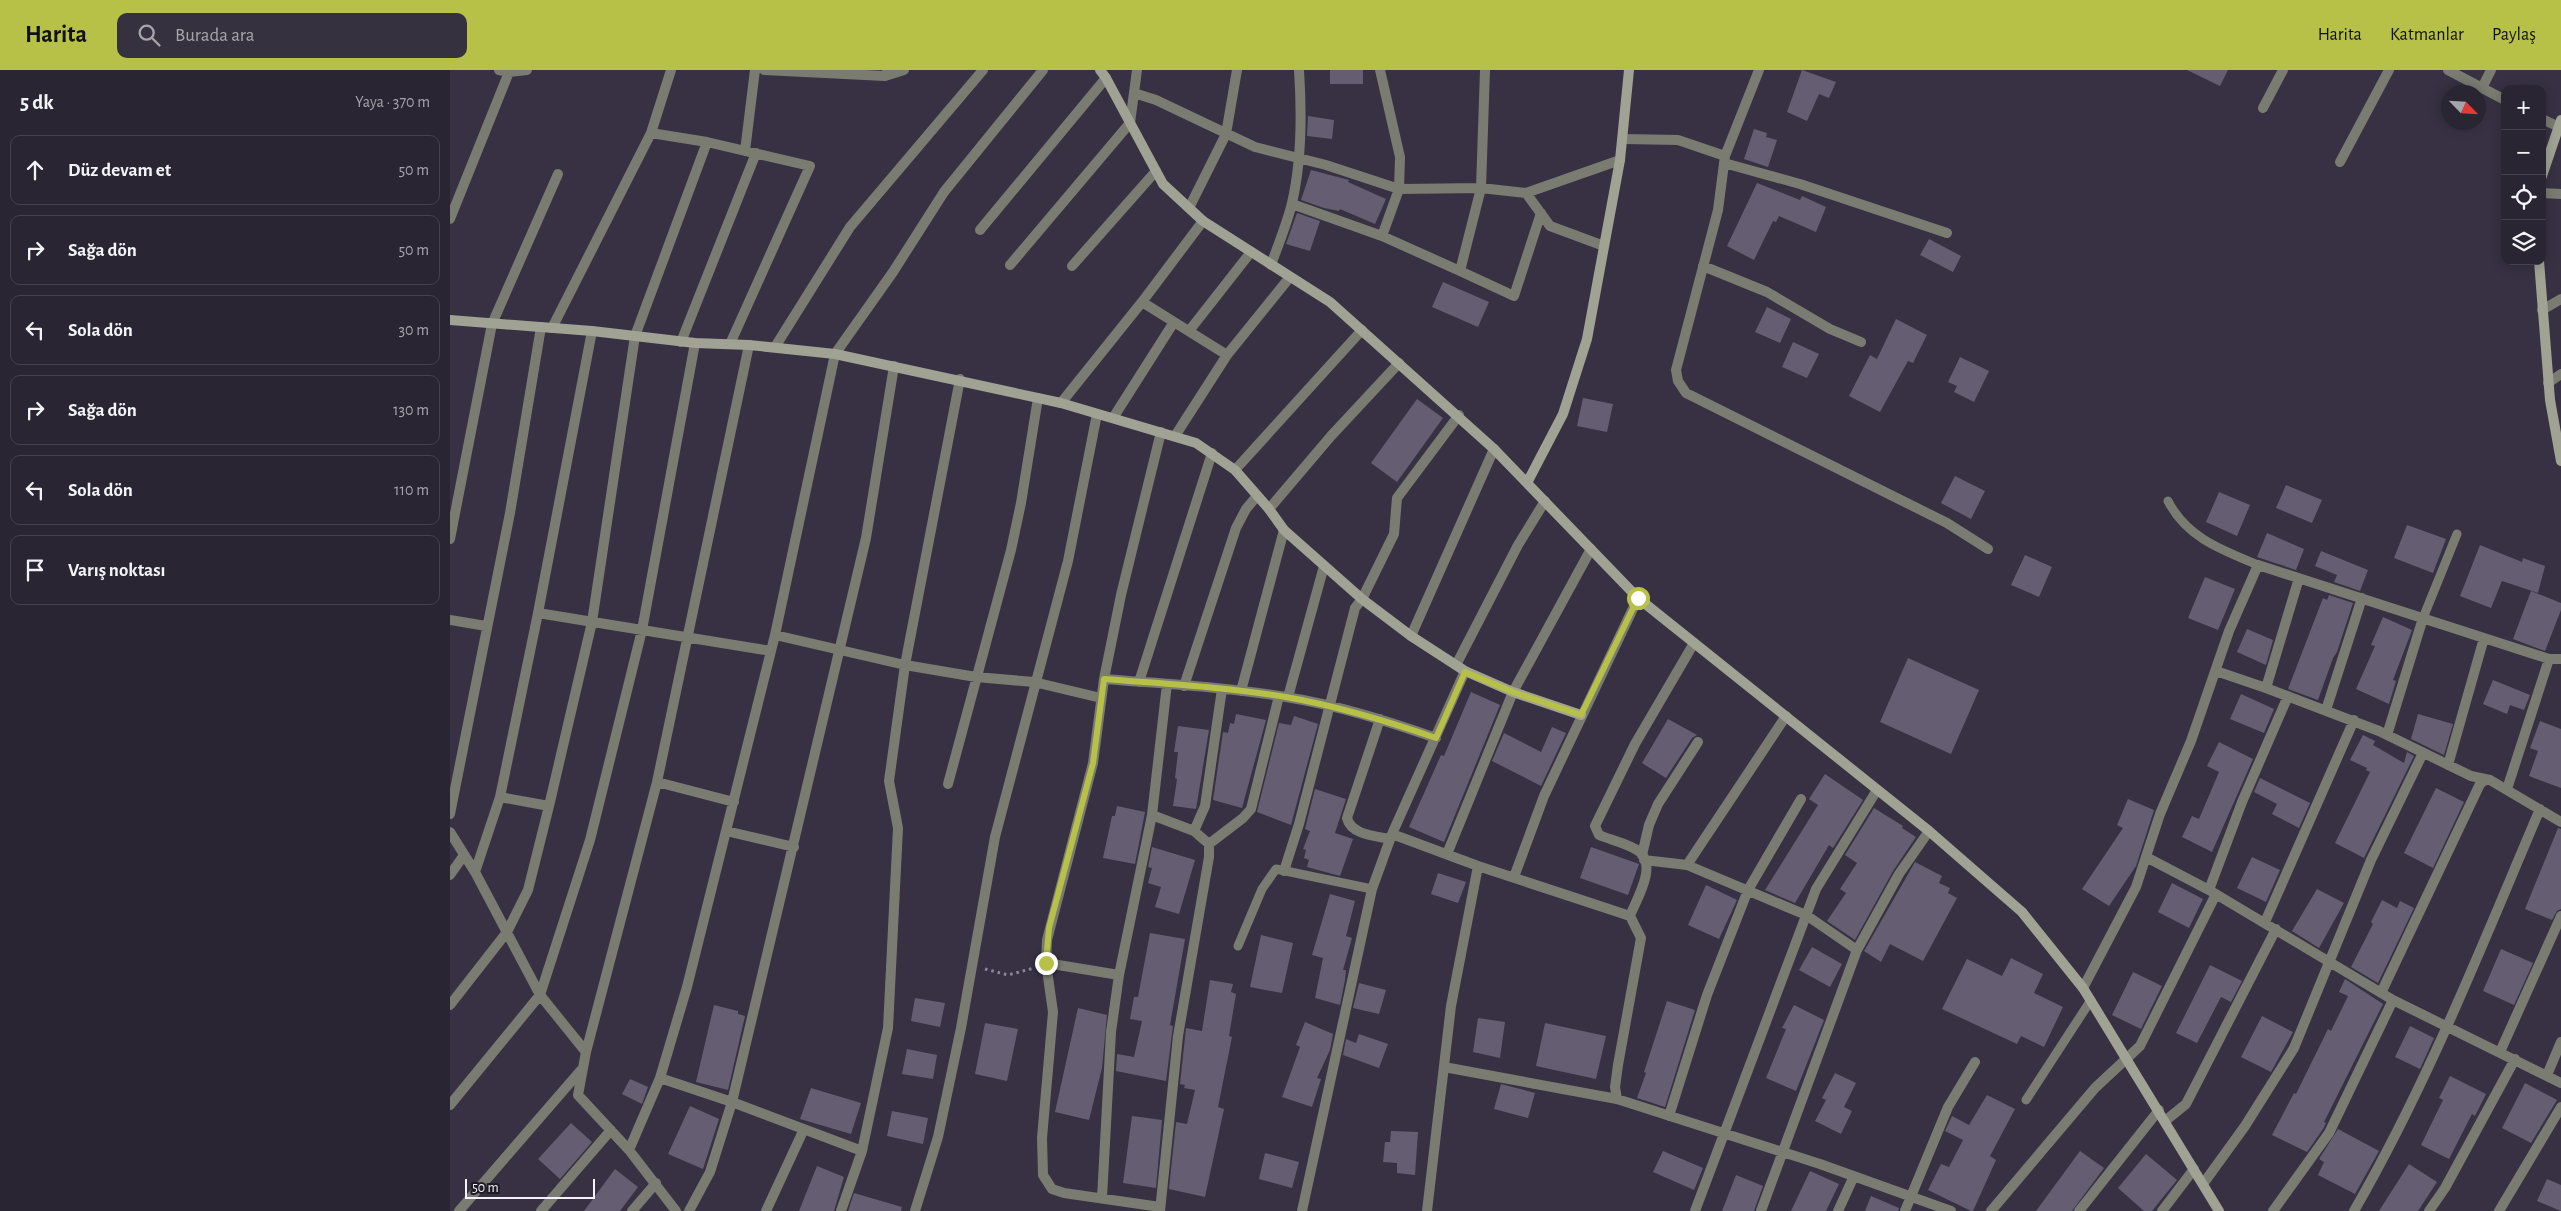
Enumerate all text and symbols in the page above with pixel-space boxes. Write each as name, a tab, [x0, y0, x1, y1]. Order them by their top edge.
search box	[117, 13, 467, 58]
icon: search	[135, 21, 163, 49]
text: Harita	[25, 23, 87, 47]
text: Burada ara	[175, 26, 254, 45]
text: Harita	[2318, 26, 2362, 44]
text: Katmanlar	[2390, 26, 2464, 44]
text: Paylaş	[2492, 26, 2536, 44]
north arrow	[2441, 85, 2486, 130]
map controls	[2501, 85, 2546, 265]
button: +	[2501, 85, 2546, 130]
text: 5 dk	[20, 92, 54, 113]
text: Yaya · 370 m	[355, 94, 430, 110]
button: −	[2501, 130, 2546, 175]
icon: ahead	[21, 156, 49, 184]
text: Düz devam et	[68, 161, 171, 180]
text: 50 m	[398, 162, 429, 178]
button: locate	[2501, 175, 2546, 220]
button: layers	[2501, 220, 2546, 265]
icon: right	[21, 236, 49, 264]
text: Sağa dön	[68, 241, 137, 260]
text: 50 m	[398, 242, 429, 258]
icon: left	[21, 316, 49, 344]
text: Sola dön	[68, 321, 133, 340]
text: 30 m	[399, 322, 429, 338]
icon: right	[21, 396, 49, 424]
text: Sağa dön	[68, 401, 137, 420]
text: 130 m	[393, 402, 429, 418]
icon: left	[21, 476, 49, 504]
text: Sola dön	[68, 481, 133, 500]
text: 110 m	[394, 482, 429, 498]
icon: arrive	[21, 556, 49, 584]
text: Varış noktası	[68, 561, 166, 580]
route start	[1627, 587, 1650, 610]
route end	[1035, 952, 1058, 975]
scale bar	[465, 1176, 595, 1199]
text: 50 m	[472, 1181, 499, 1195]

